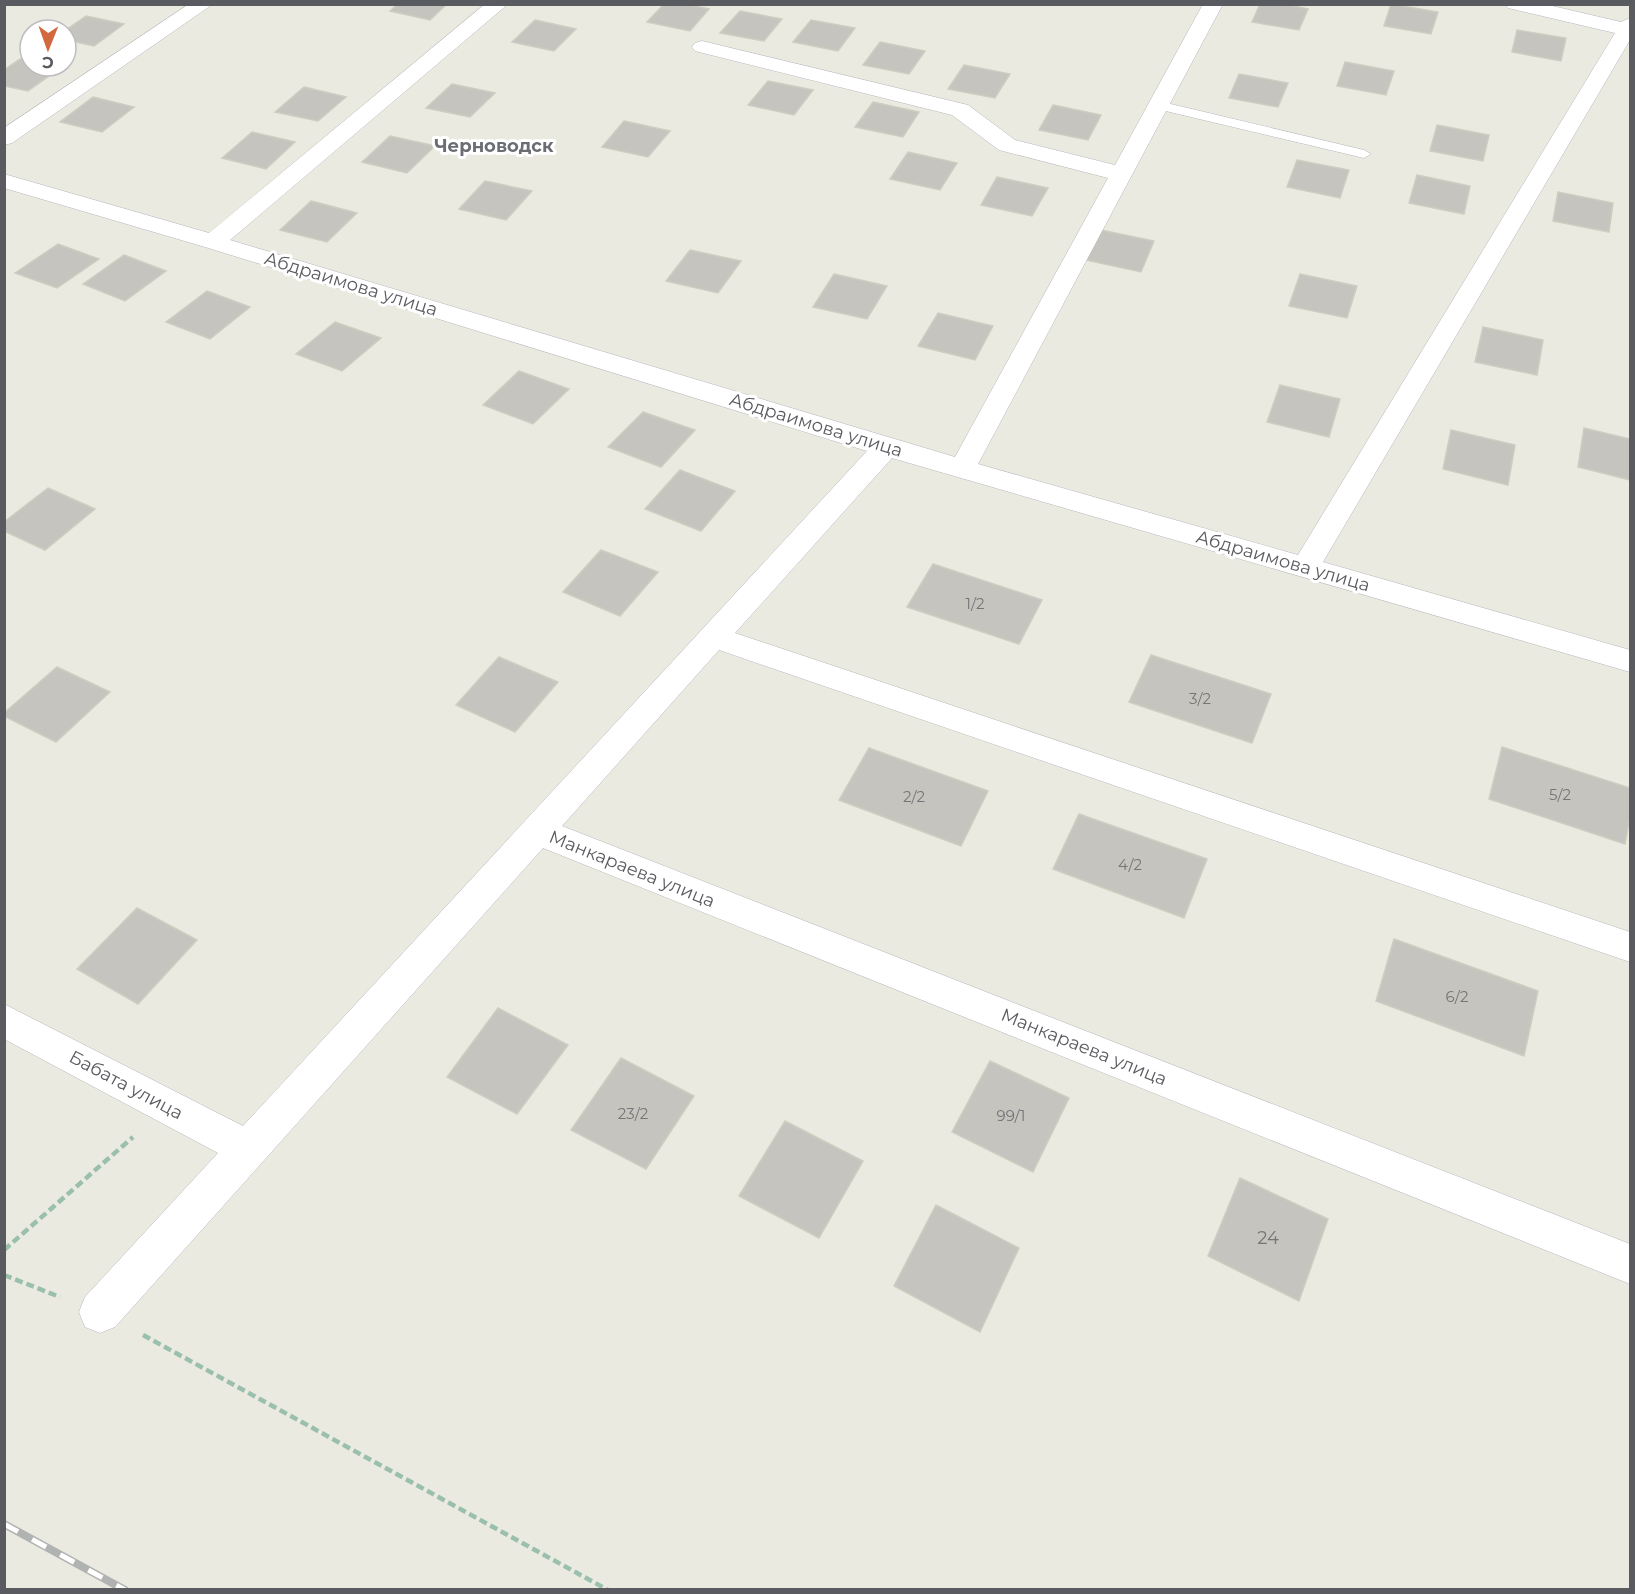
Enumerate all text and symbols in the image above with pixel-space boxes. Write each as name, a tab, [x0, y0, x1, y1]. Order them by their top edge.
north arrow	[18, 18, 78, 78]
text: С	[41, 53, 54, 72]
district label: Черноводск	[434, 135, 554, 157]
street label: Абдраимова улица	[262, 247, 440, 321]
street label: Абдраимова улица	[727, 388, 905, 462]
street label: Абдраимова улица	[1193, 526, 1373, 596]
house number: 1/2	[966, 594, 984, 613]
house number: 3/2	[1189, 689, 1211, 708]
house number: 5/2	[1549, 785, 1571, 804]
house number: 2/2	[903, 787, 925, 806]
street label: Манкараева улица	[546, 826, 718, 912]
house number: 4/2	[1118, 855, 1142, 874]
house number: 6/2	[1446, 987, 1468, 1006]
street label: Манкараева улица	[998, 1004, 1170, 1090]
street label: Бабата улица	[65, 1046, 187, 1124]
house number: 23/2	[618, 1104, 648, 1123]
house number: 99/1	[997, 1106, 1025, 1125]
house number: 24	[1257, 1227, 1279, 1249]

